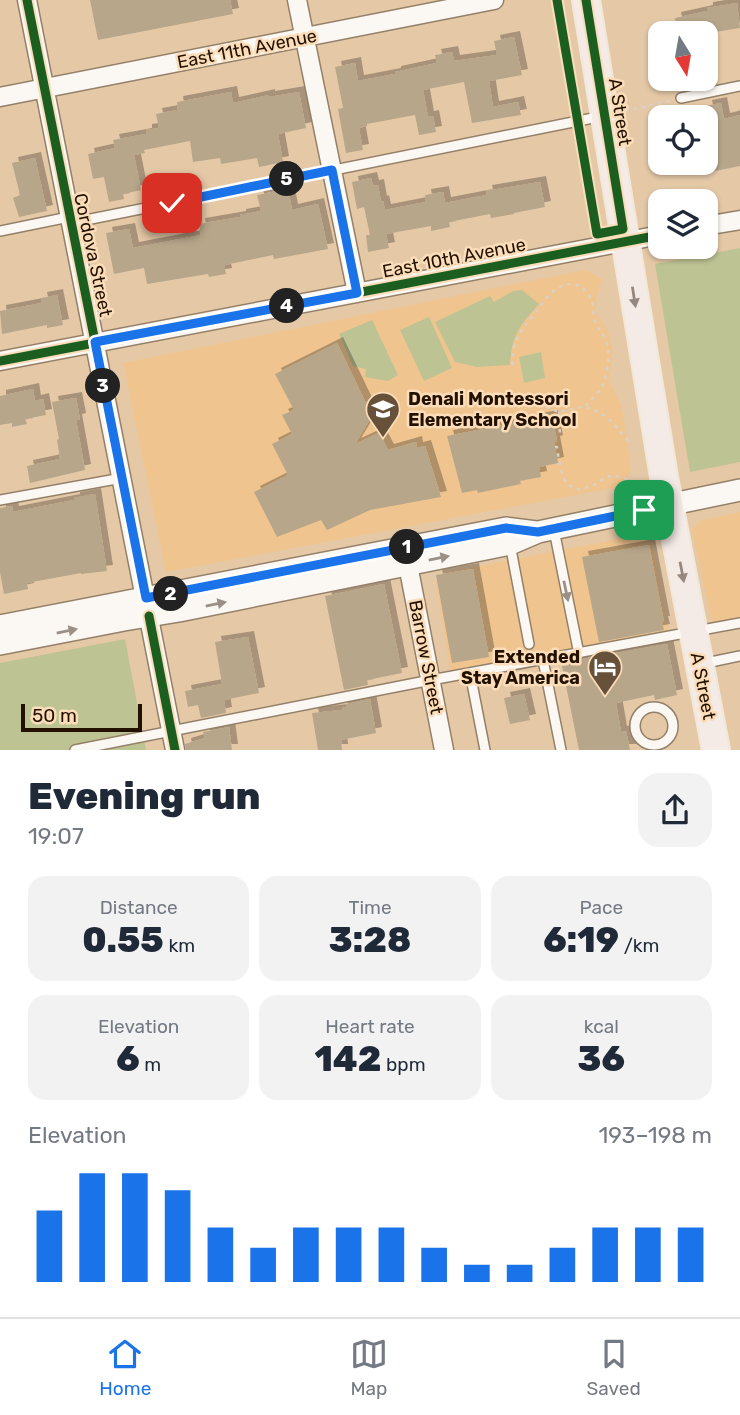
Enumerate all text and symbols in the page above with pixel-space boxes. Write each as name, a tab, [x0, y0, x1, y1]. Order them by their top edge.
north arrow	[648, 21, 718, 91]
map controls	[648, 21, 718, 259]
street label: East 11th Avenue	[175, 25, 319, 73]
street label: A Street	[604, 77, 636, 147]
button: locate	[648, 105, 718, 175]
pin: 5	[270, 162, 304, 196]
text: 5	[280, 167, 293, 190]
pin	[142, 173, 202, 233]
icon: check	[153, 184, 191, 222]
button: layers	[648, 189, 718, 259]
street label: Cordova Street	[69, 191, 117, 319]
street label: East 10th Avenue	[380, 233, 528, 283]
one-way arrow	[629, 286, 640, 308]
pin: 4	[270, 288, 304, 324]
text: 4	[280, 294, 293, 317]
pin: 3	[86, 368, 120, 404]
text: 3	[96, 374, 109, 397]
place label: Denali Montessori Elementary School	[408, 388, 577, 431]
school or university icon: Denali Montessori Elementary School	[364, 390, 402, 439]
pin	[614, 480, 674, 540]
icon: arrive	[625, 491, 663, 529]
pin: 1	[390, 530, 424, 564]
text: 1	[402, 535, 411, 558]
one-way arrow	[428, 553, 450, 564]
one-way arrow	[676, 561, 687, 583]
pin: 2	[154, 576, 188, 612]
one-way arrow	[561, 580, 572, 602]
text: 2	[164, 582, 177, 605]
one-way arrow	[205, 598, 227, 609]
street label: Barrow Street	[404, 598, 448, 716]
one-way arrow	[56, 625, 78, 636]
place label: Extended Stay America	[461, 646, 580, 689]
hotel icon: Extended Stay America	[586, 648, 624, 697]
street label: A Street	[686, 651, 720, 721]
scale bar	[21, 701, 142, 733]
text: 50 m	[32, 704, 77, 727]
text: Evening run	[28, 773, 261, 819]
button: share	[638, 773, 712, 847]
text: 19:07	[28, 822, 84, 850]
text: Distance	[100, 896, 178, 919]
text: Time	[348, 896, 392, 919]
text: Pace	[580, 896, 623, 919]
text: 0.55	[82, 919, 164, 961]
text: 3:28	[329, 919, 411, 961]
text: 6:19	[543, 919, 619, 961]
text: km	[164, 934, 195, 957]
text: /km	[619, 934, 660, 957]
text: Elevation	[98, 1015, 179, 1038]
text: Heart rate	[325, 1015, 415, 1038]
text: kcal	[584, 1015, 619, 1038]
text: 6	[116, 1038, 140, 1080]
text: 142	[314, 1038, 381, 1080]
text: 36	[578, 1038, 625, 1080]
text: m	[140, 1053, 161, 1076]
text: bpm	[381, 1053, 426, 1076]
text: Elevation	[28, 1121, 127, 1149]
text: 193–198 m	[598, 1121, 712, 1149]
tab: Home	[99, 1335, 151, 1400]
tab: Map	[350, 1335, 388, 1400]
tab: Saved	[586, 1335, 641, 1400]

